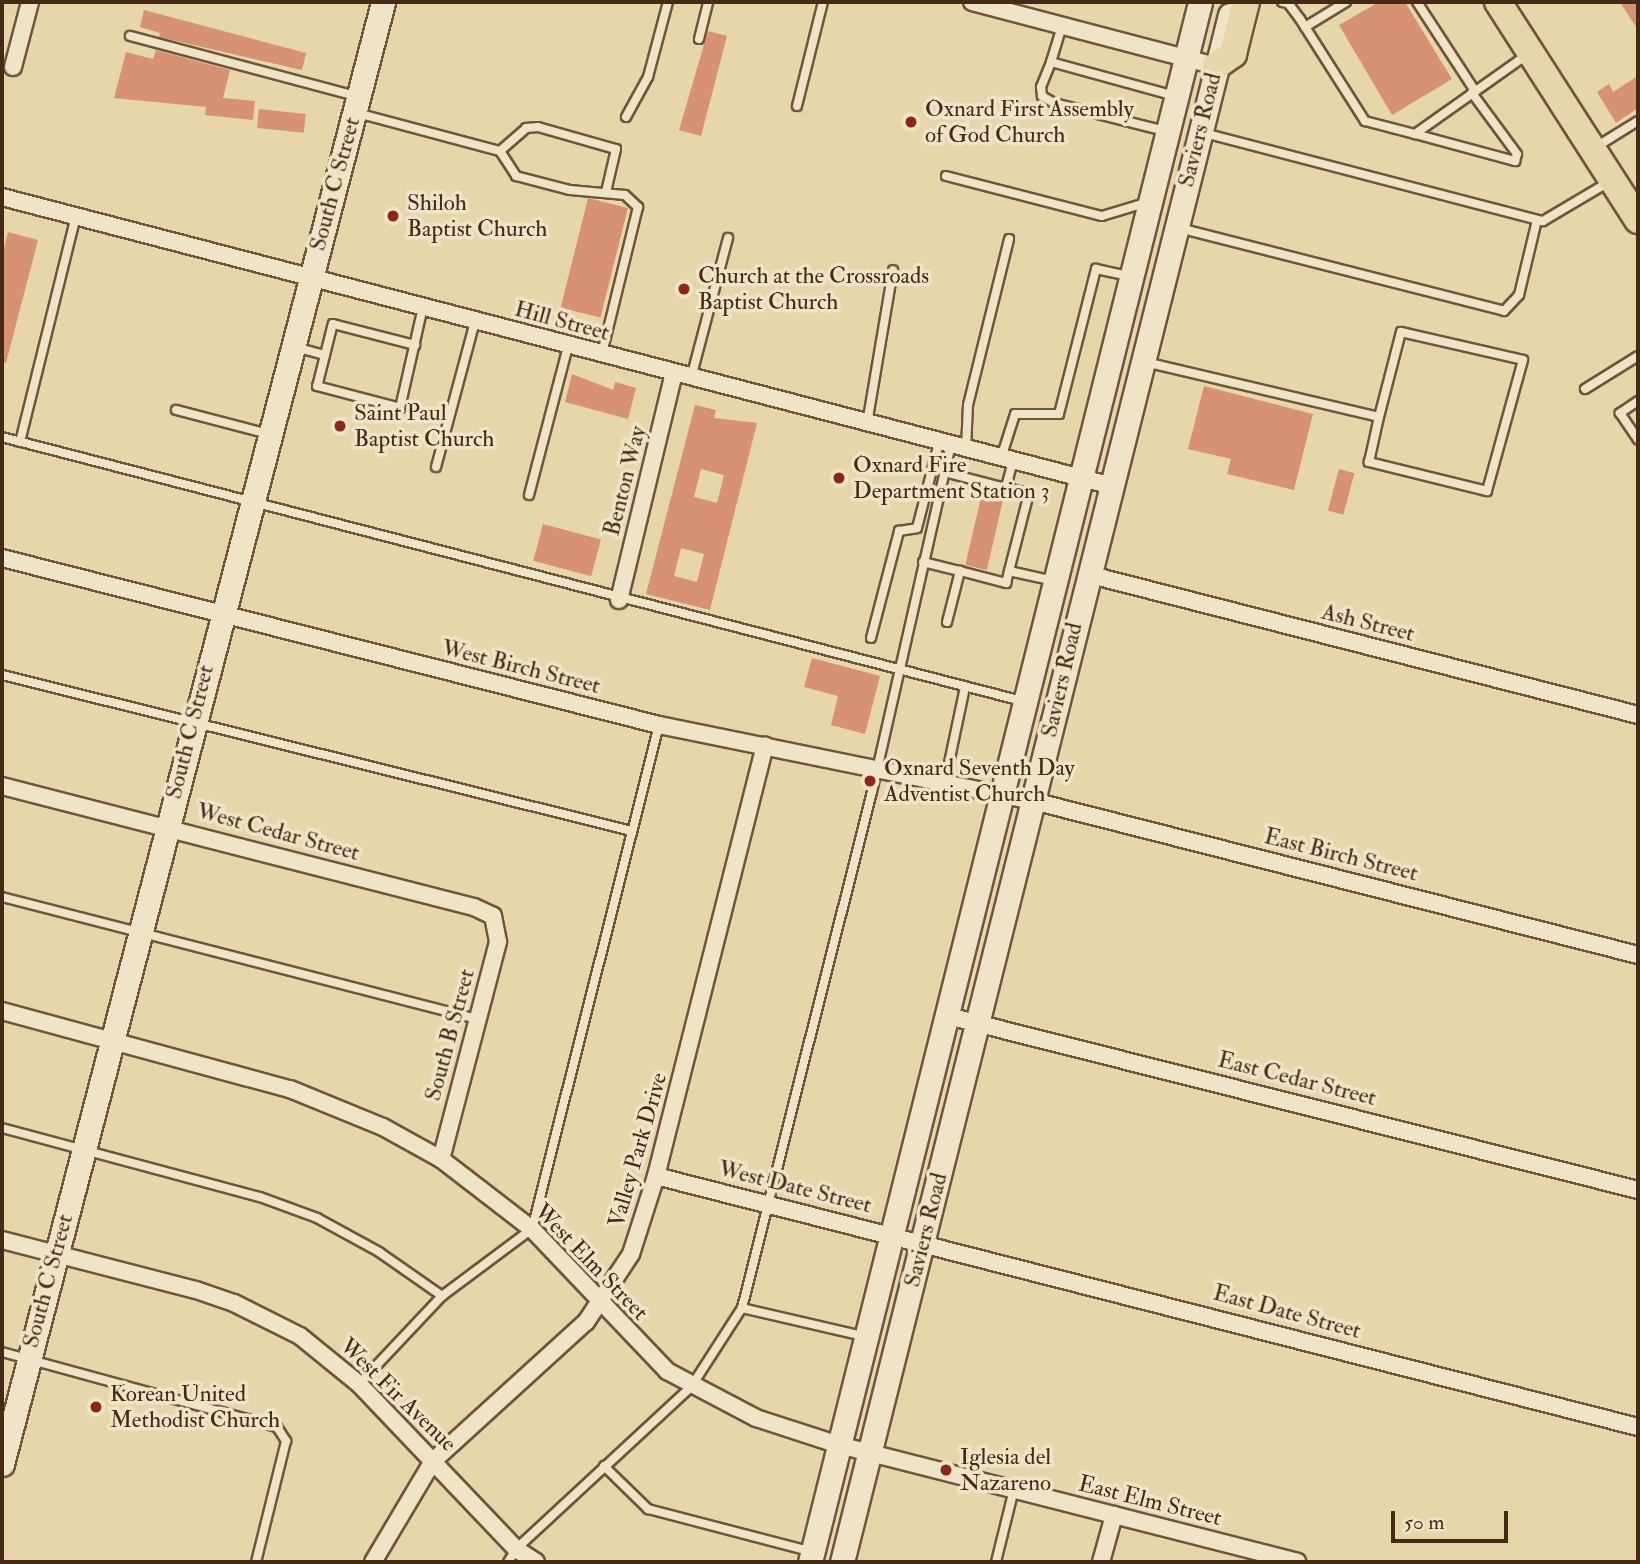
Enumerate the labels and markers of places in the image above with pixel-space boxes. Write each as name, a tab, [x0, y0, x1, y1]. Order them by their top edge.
place label: Oxnard First Assembly of God Church	[925, 95, 1134, 149]
marker: Oxnard First Assembly of God Church	[903, 114, 919, 130]
place label: Shiloh Baptist Church	[407, 189, 547, 243]
marker: Shiloh Baptist Church	[385, 208, 401, 224]
place label: Church at the Crossroads Baptist Church	[698, 262, 929, 316]
marker: Church at the Crossroads Baptist Church	[676, 281, 692, 297]
place label: Saint Paul Baptist Church	[354, 399, 494, 453]
marker: Saint Paul Baptist Church	[332, 418, 348, 434]
place label: Oxnard Fire Department Station 3	[853, 451, 1050, 505]
marker: Oxnard Fire Department Station 3	[831, 470, 847, 486]
place label: Oxnard Seventh Day Adventist Church	[884, 754, 1075, 808]
marker: Oxnard Seventh Day Adventist Church	[862, 773, 878, 789]
place label: Korean United Methodist Church	[110, 1380, 280, 1434]
marker: Korean United Methodist Church	[88, 1399, 104, 1415]
place label: Iglesia del Nazareno	[960, 1443, 1051, 1497]
marker: Iglesia del Nazareno	[938, 1462, 954, 1478]

